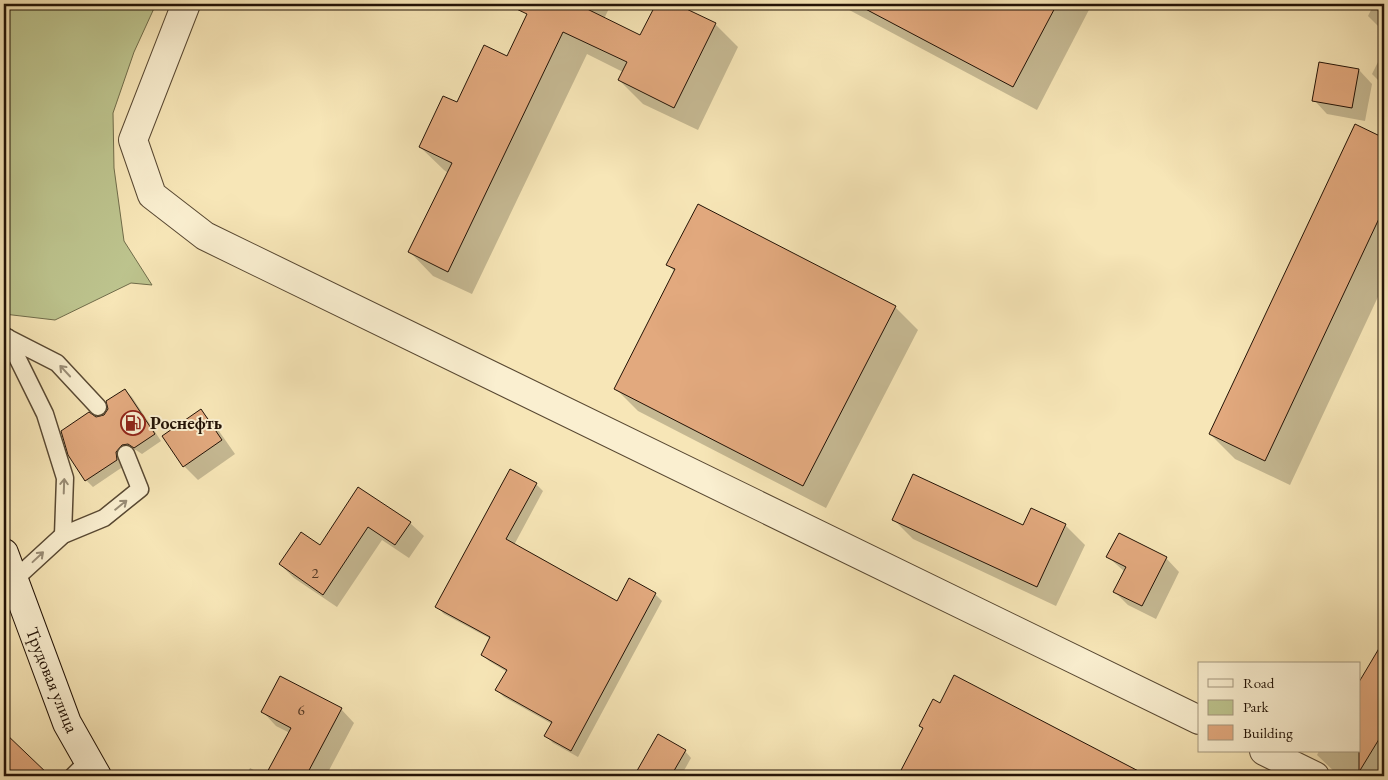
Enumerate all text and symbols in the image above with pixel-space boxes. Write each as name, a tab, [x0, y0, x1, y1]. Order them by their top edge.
one-way arrow	[59, 365, 70, 378]
fuel station icon: Роснефть	[120, 410, 146, 436]
place label: Роснефть	[150, 411, 222, 434]
one-way arrow	[60, 478, 69, 494]
one-way arrow	[114, 499, 127, 510]
one-way arrow	[32, 551, 45, 563]
house number: 2	[311, 563, 319, 582]
street label: Трудовая улица	[21, 623, 84, 737]
legend	[1198, 662, 1360, 752]
text: Road	[1243, 673, 1275, 692]
text: Park	[1243, 697, 1270, 716]
house number: 6	[297, 700, 305, 719]
text: Building	[1243, 723, 1293, 742]

